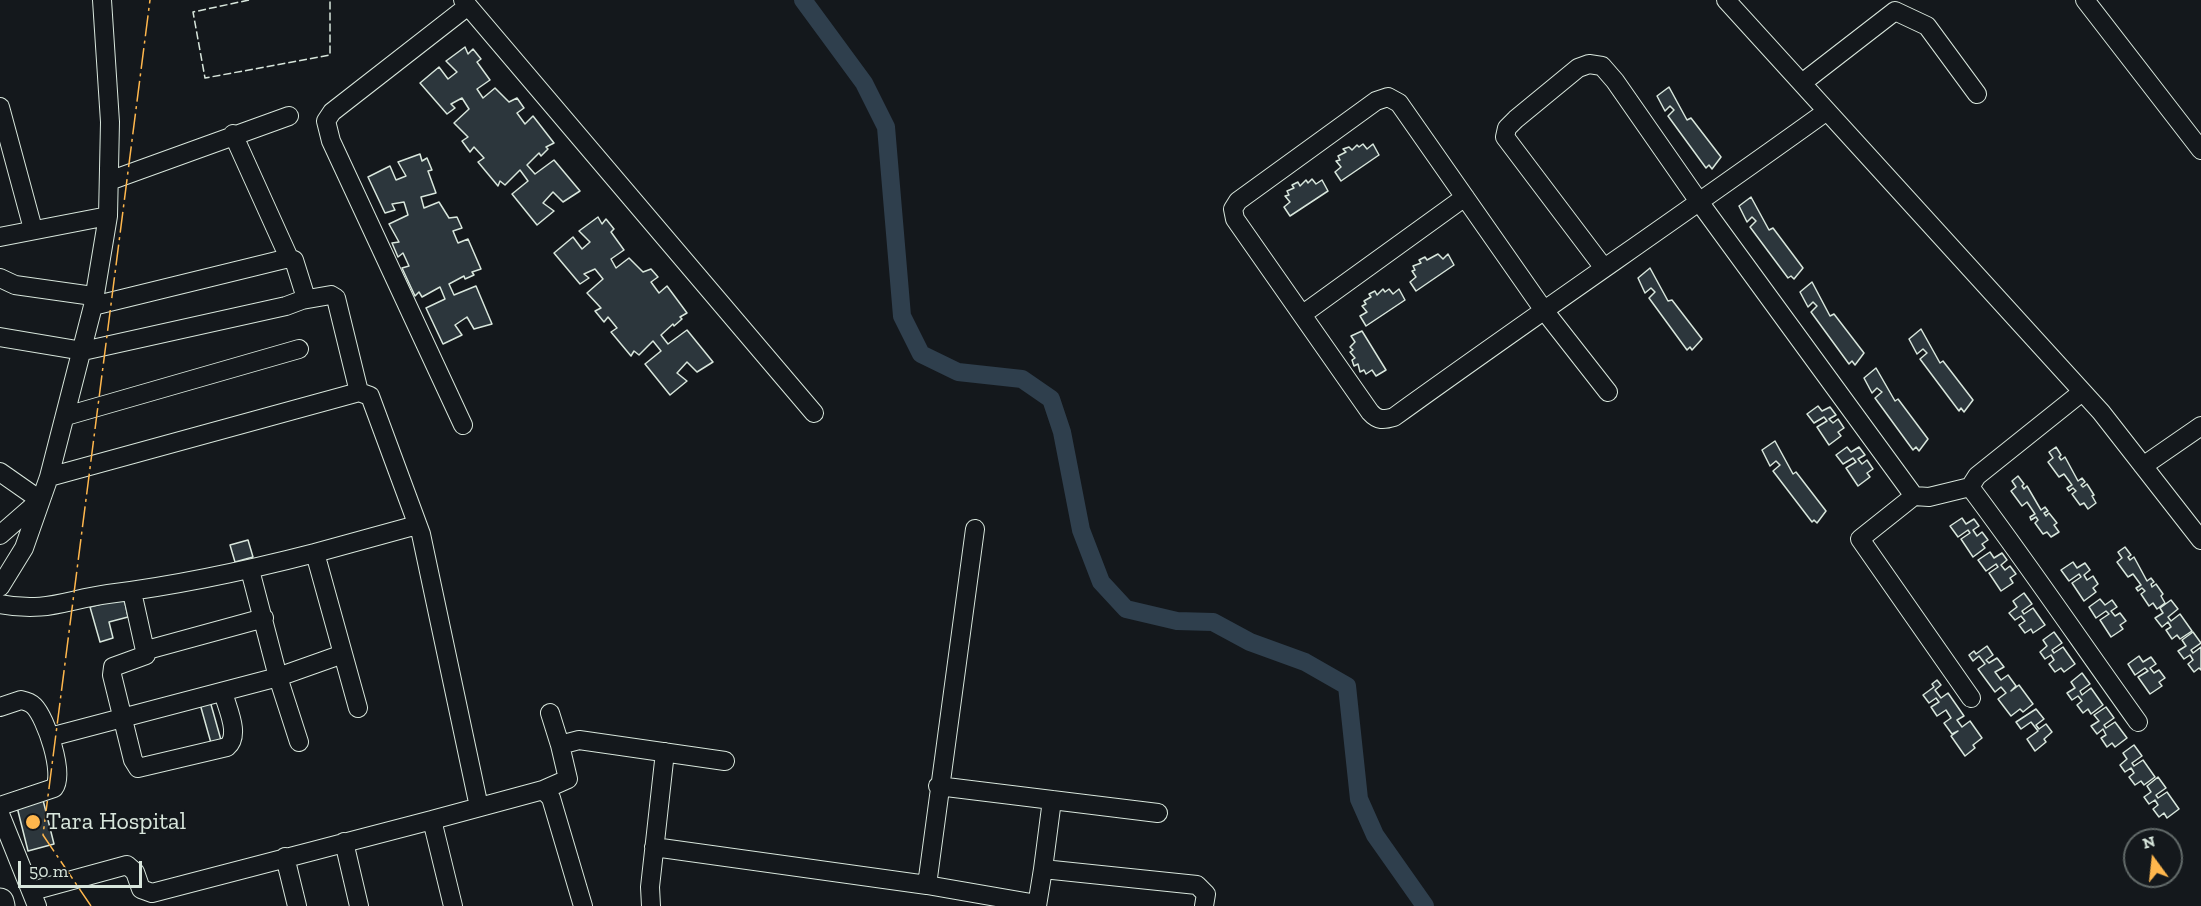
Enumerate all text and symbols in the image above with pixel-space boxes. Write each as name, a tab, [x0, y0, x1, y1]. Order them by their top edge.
place label: Tara Hospital	[46, 808, 186, 836]
marker: Tara Hospital	[24, 813, 42, 831]
north arrow	[2123, 828, 2183, 888]
text: N	[2140, 831, 2157, 853]
scale bar	[21, 849, 146, 887]
text: 50 m	[29, 860, 68, 882]

